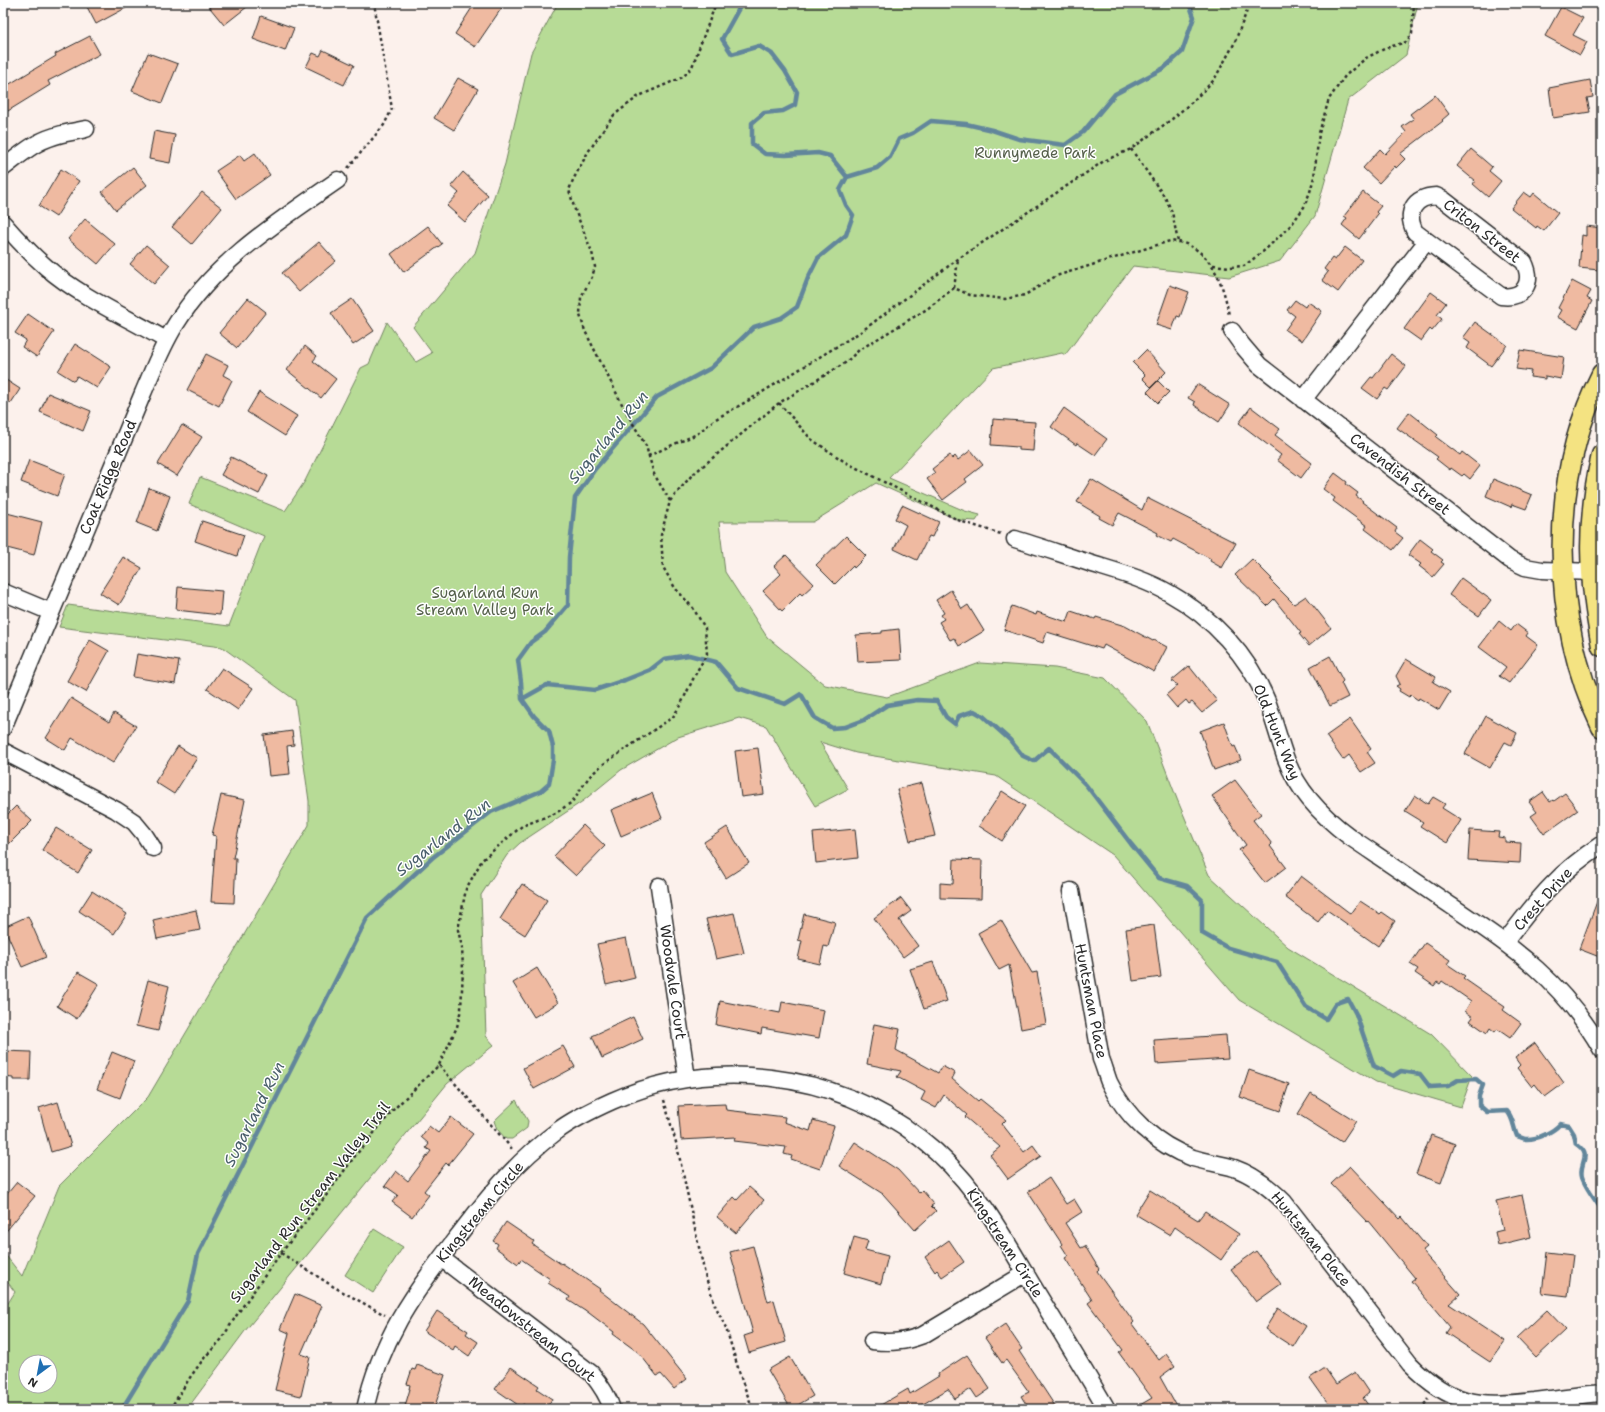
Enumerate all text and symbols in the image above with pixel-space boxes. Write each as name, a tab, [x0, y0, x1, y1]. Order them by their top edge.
park label: Runnymede Park	[974, 143, 1096, 163]
street label: Criton Street	[1439, 195, 1525, 267]
water label: Sugarland Run	[563, 386, 653, 488]
street label: Coat Ridge Road	[75, 416, 141, 537]
street label: Cavendish Street	[1346, 428, 1454, 520]
park label: Sugarland Run Stream Valley Park	[416, 583, 554, 620]
street label: Old Hunt Way	[1249, 681, 1305, 783]
water label: Sugarland Run	[391, 793, 495, 881]
street label: Crest Drive	[1509, 863, 1577, 935]
street label: Woodvale Court	[655, 923, 691, 1041]
street label: Huntsman Place	[1070, 942, 1112, 1060]
water label: Sugarland Run	[219, 1058, 289, 1170]
street label: Sugarland Run Stream Valley Trail	[225, 1097, 395, 1307]
street label: Kingstream Circle	[432, 1157, 528, 1267]
street label: Kingstream Circle	[962, 1184, 1048, 1302]
street label: Huntsman Place	[1266, 1187, 1356, 1291]
street label: Meadowstream Court	[464, 1271, 600, 1387]
north arrow	[18, 1354, 58, 1394]
text: N	[25, 1373, 41, 1391]

